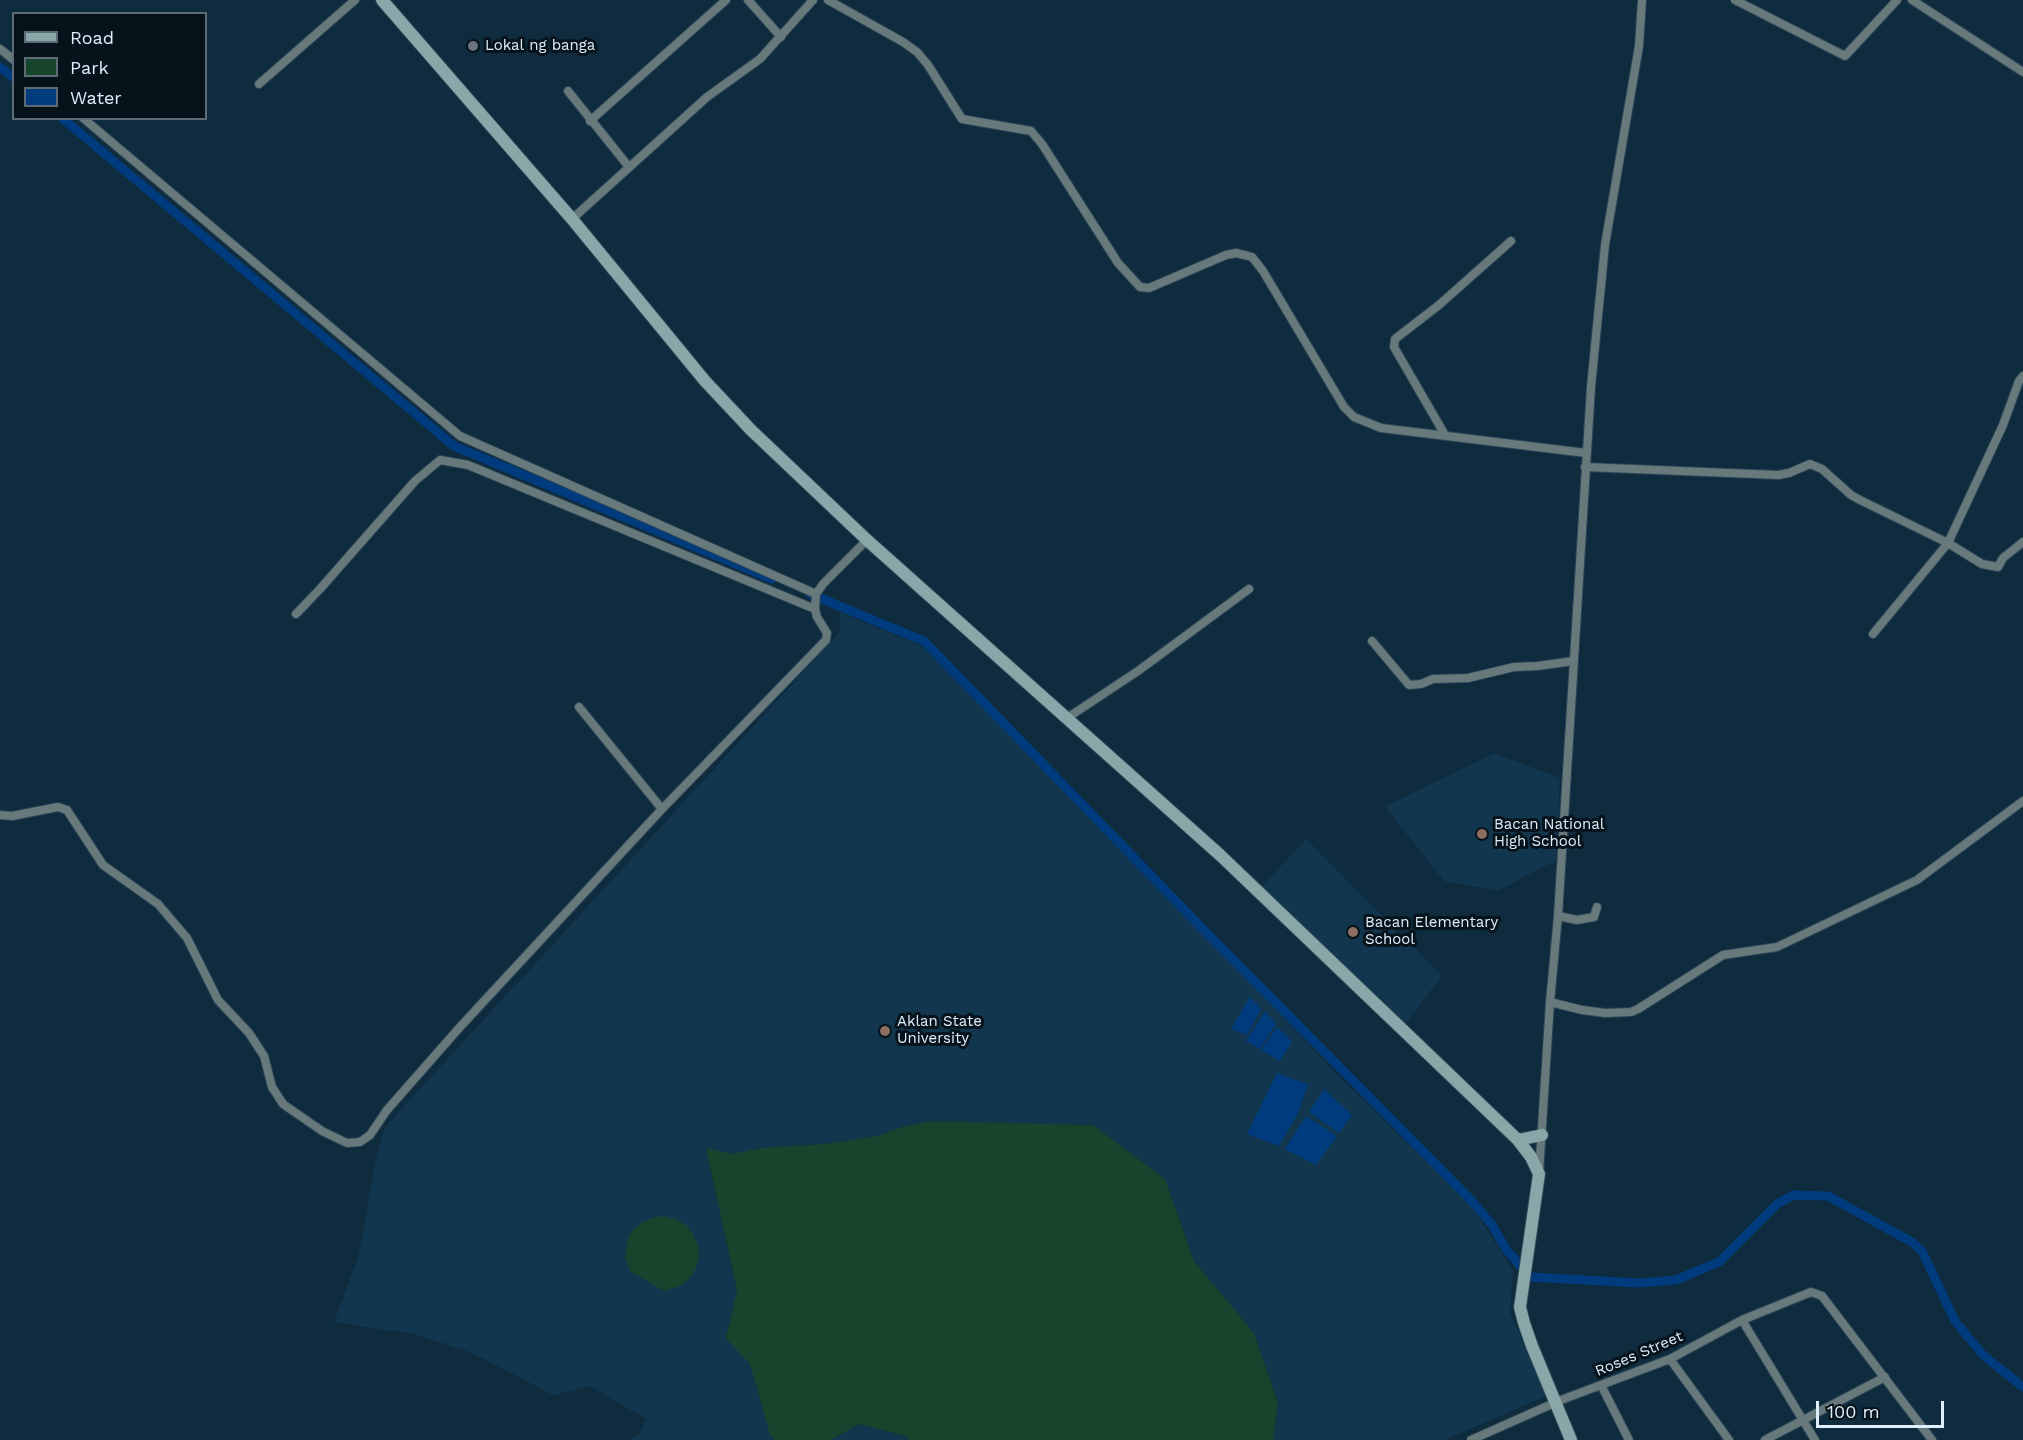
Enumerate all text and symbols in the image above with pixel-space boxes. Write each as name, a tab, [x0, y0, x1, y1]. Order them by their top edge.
legend	[12, 12, 207, 120]
text: Road	[70, 27, 114, 48]
place label: Lokal ng banga	[485, 37, 595, 55]
marker: Lokal ng banga	[466, 39, 480, 53]
text: Park	[70, 57, 109, 78]
text: Water	[70, 87, 122, 108]
place label: Bacan National High School	[1494, 816, 1604, 851]
marker: Bacan National High School	[1475, 827, 1489, 841]
place label: Bacan Elementary School	[1365, 914, 1498, 949]
marker: Bacan Elementary School	[1346, 925, 1360, 939]
place label: Aklan State University	[897, 1013, 982, 1048]
marker: Aklan State University	[878, 1024, 892, 1038]
street label: Roses Street	[1592, 1327, 1686, 1381]
scale bar	[1819, 1389, 1946, 1427]
text: 100 m	[1827, 1401, 1880, 1422]

